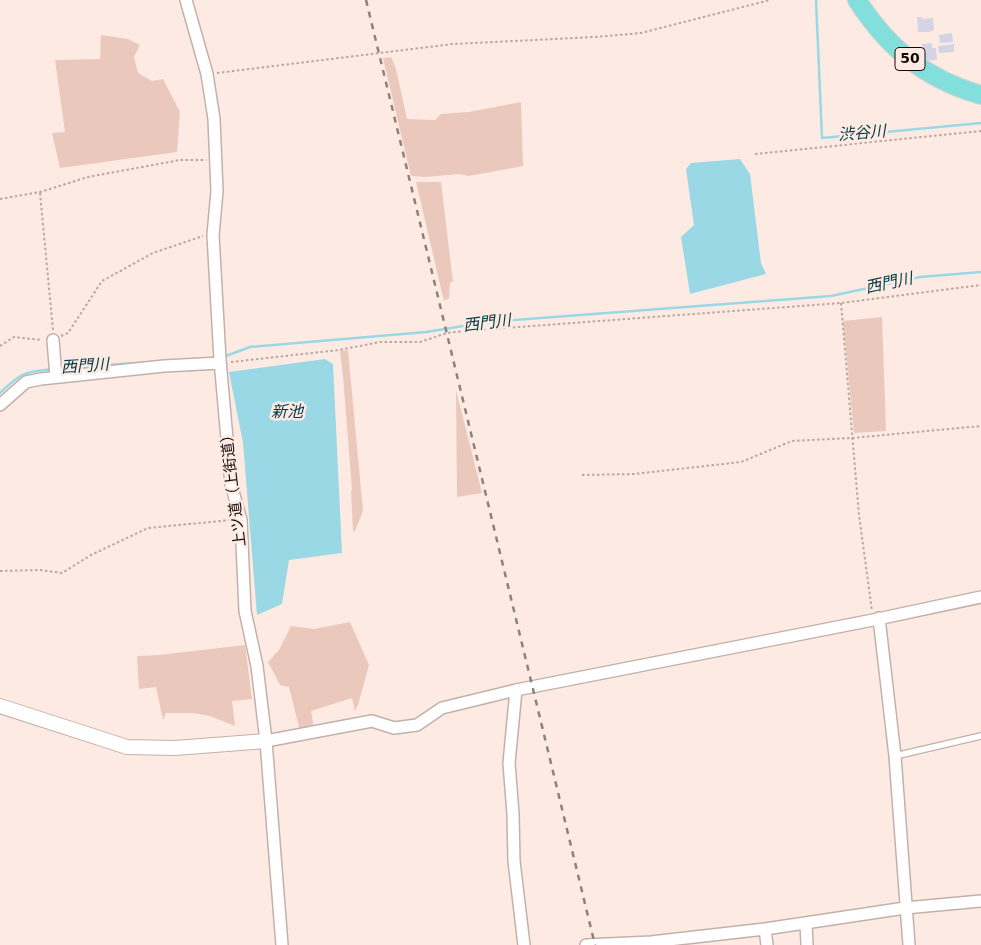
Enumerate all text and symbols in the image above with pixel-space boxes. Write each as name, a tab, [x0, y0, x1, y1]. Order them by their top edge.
road number: 50	[895, 48, 925, 70]
water label: 渋谷川	[837, 122, 887, 146]
water label: 西門川	[864, 270, 914, 298]
water label: 西門川	[462, 312, 512, 336]
water label: 西門川	[60, 356, 110, 378]
water label: 新池	[271, 403, 303, 423]
street label: 上ツ道（上街道）	[218, 426, 250, 548]

